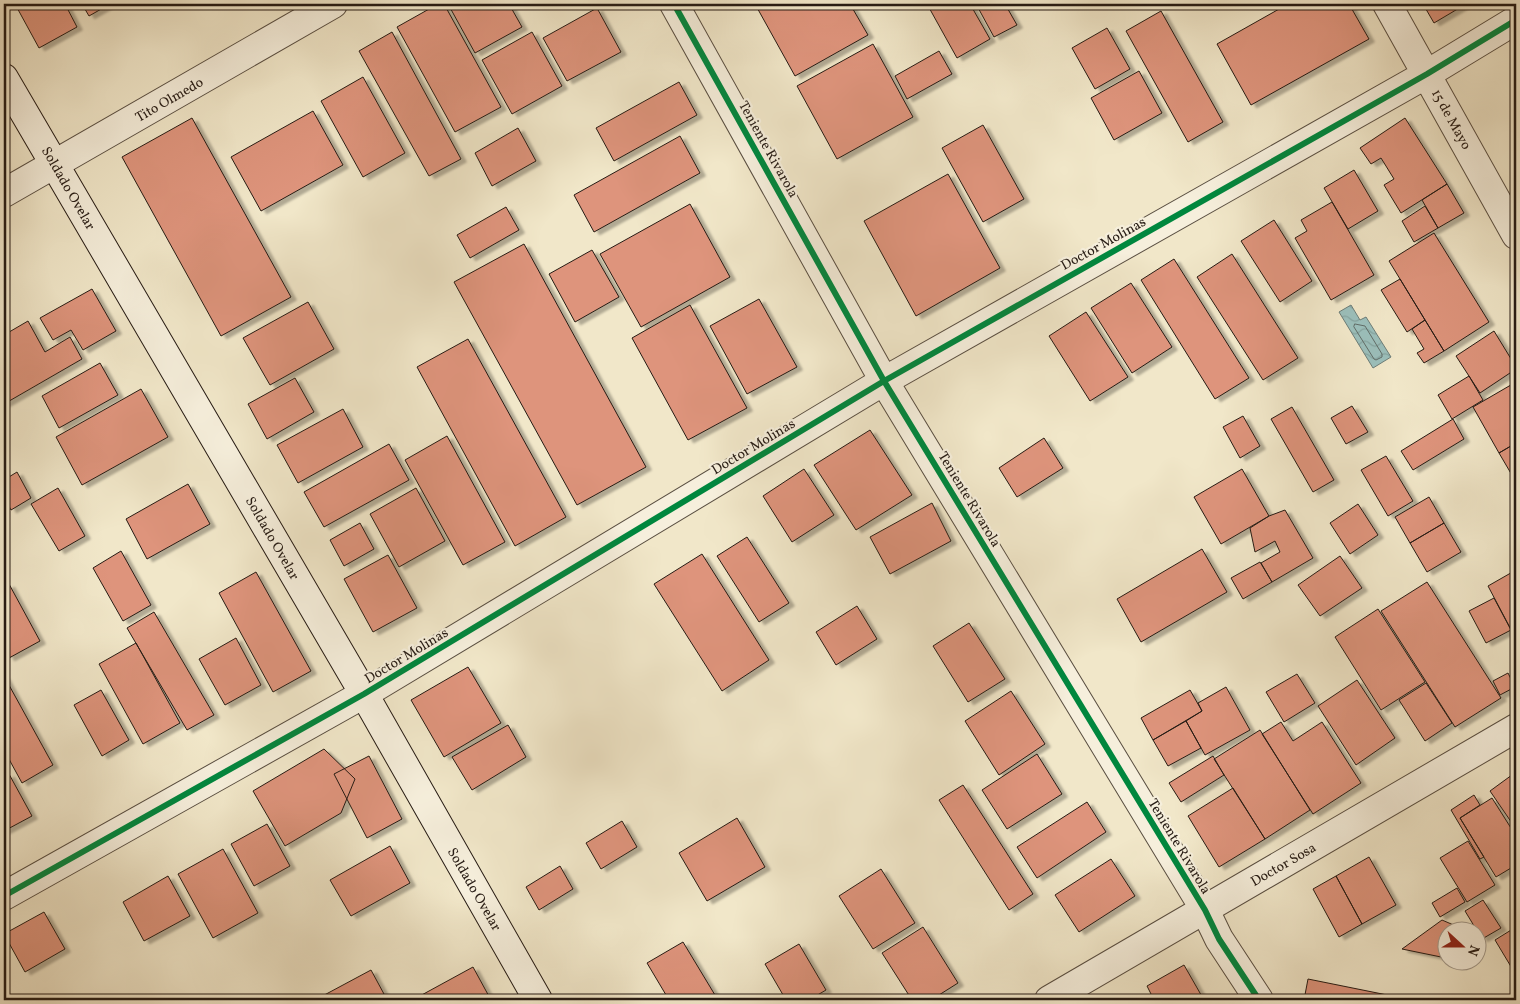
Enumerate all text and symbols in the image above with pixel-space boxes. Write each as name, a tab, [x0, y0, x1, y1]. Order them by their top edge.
street label: Tito Olmedo	[132, 73, 207, 127]
street label: 15 de Mayo	[1426, 86, 1475, 154]
street label: Teniente Rivarola	[733, 98, 802, 202]
street label: Soldado Ovelar	[36, 144, 99, 234]
street label: Doctor Molinas	[1058, 213, 1150, 276]
street label: Doctor Molinas	[708, 415, 799, 480]
street label: Teniente Rivarola	[933, 449, 1005, 551]
street label: Soldado Ovelar	[240, 494, 303, 584]
street label: Doctor Molinas	[361, 624, 452, 689]
street label: Teniente Rivarola	[1143, 796, 1215, 898]
street label: Doctor Sosa	[1247, 839, 1320, 892]
street label: Soldado Ovelar	[442, 845, 505, 935]
north arrow	[1438, 922, 1488, 972]
text: N	[1462, 942, 1483, 958]

